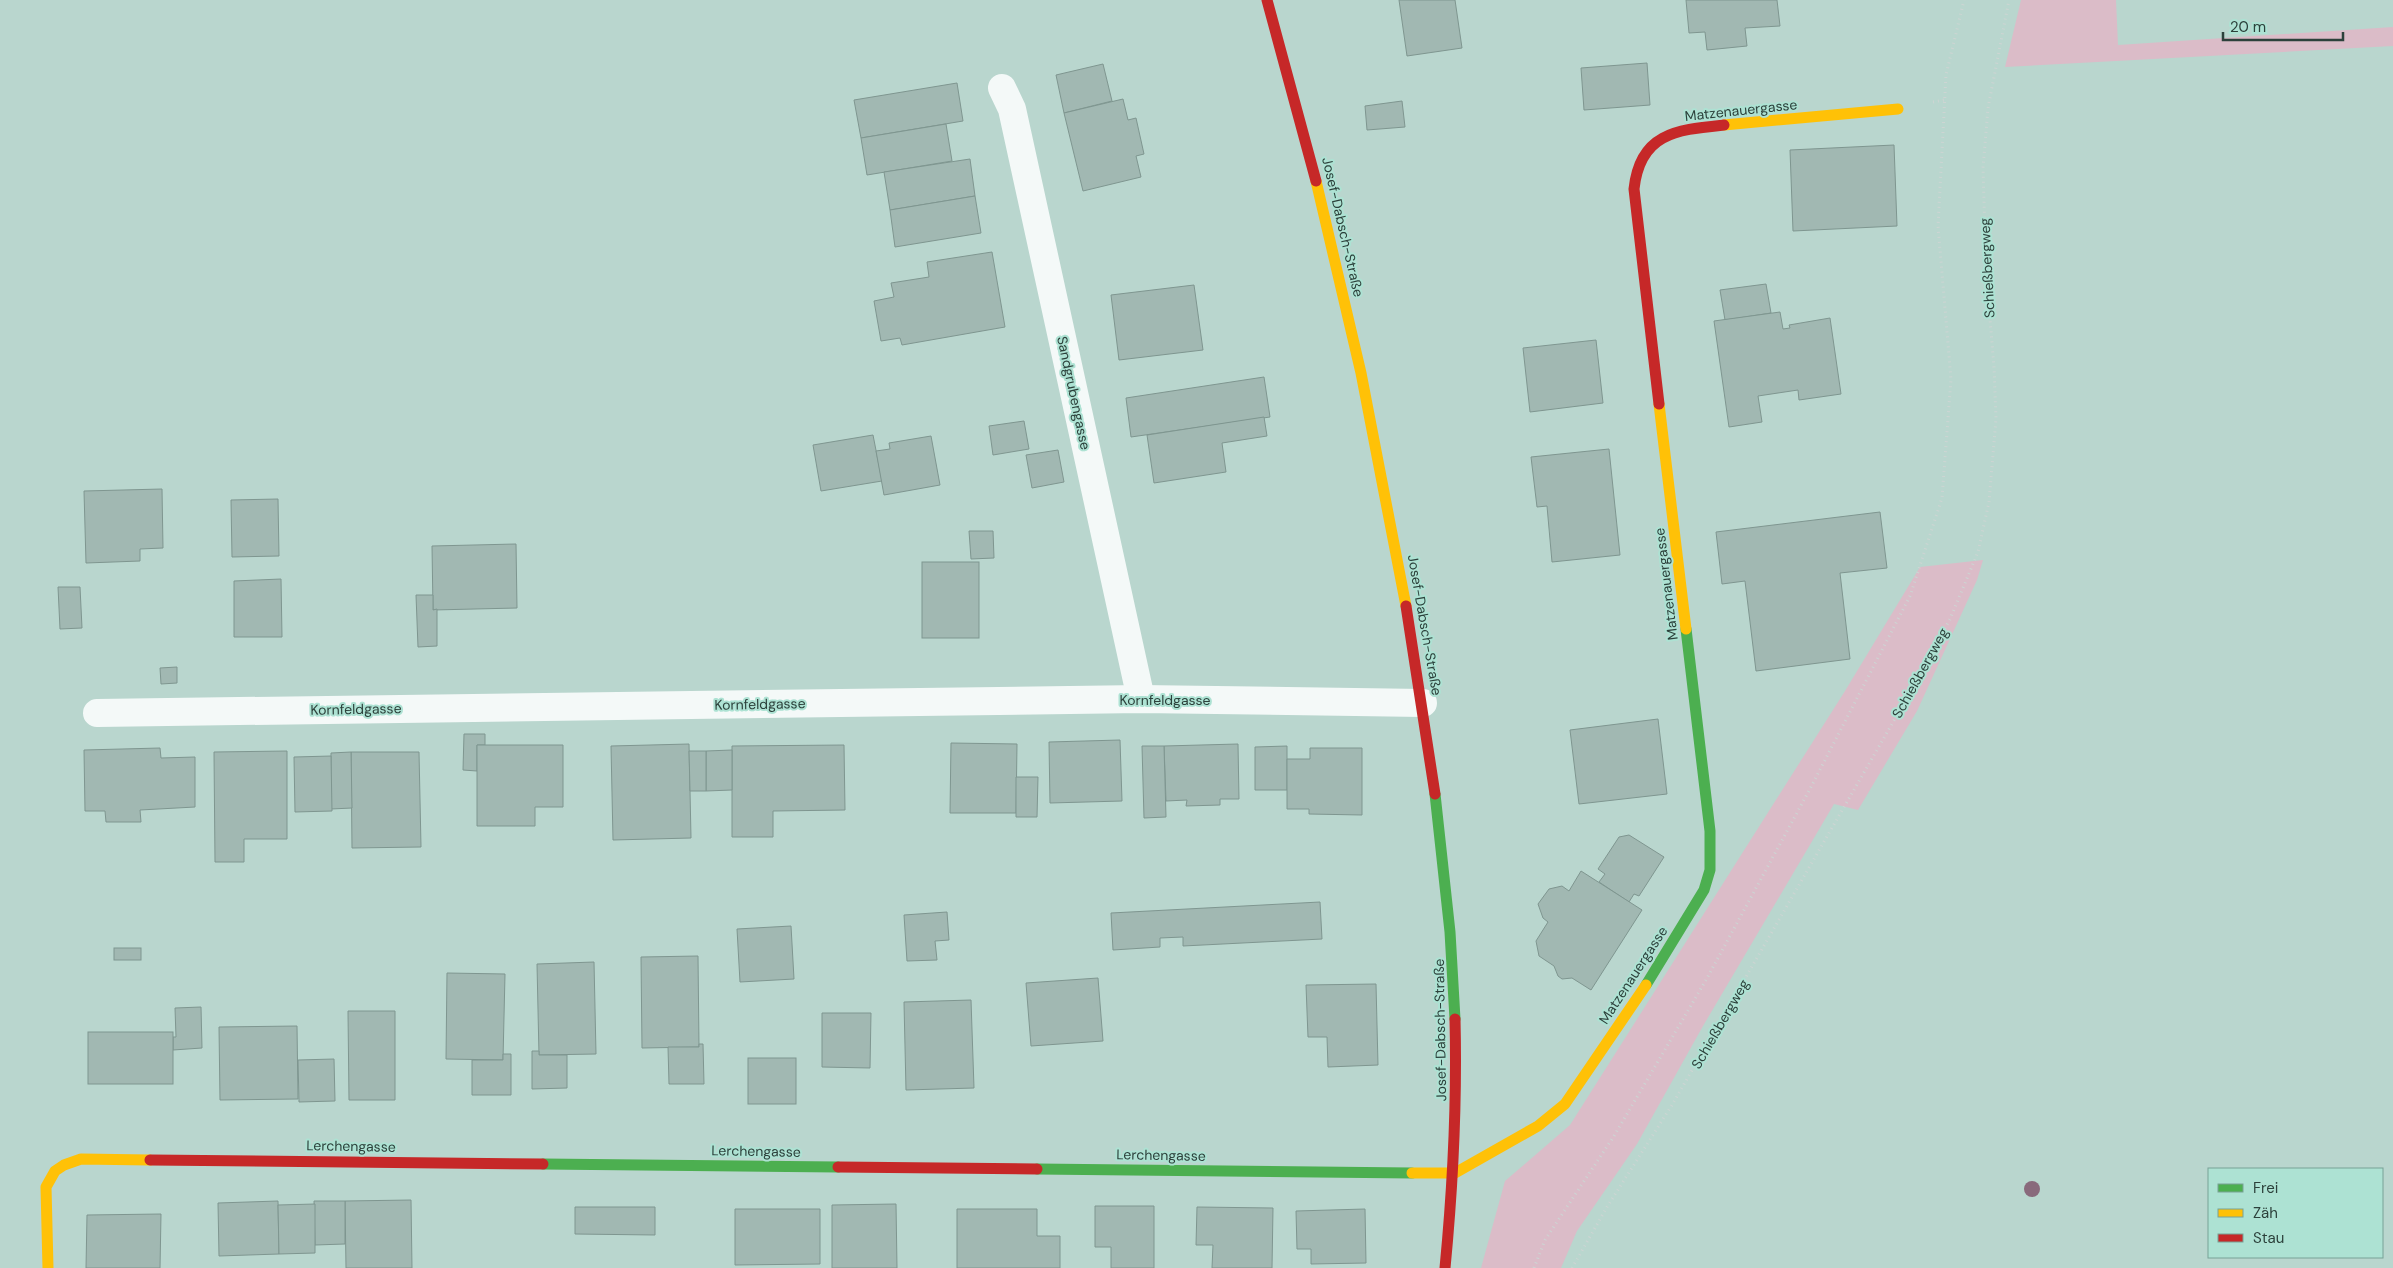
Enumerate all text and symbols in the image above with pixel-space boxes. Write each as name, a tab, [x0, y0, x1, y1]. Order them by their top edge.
scale bar	[2223, 10, 2343, 42]
text: 20 m	[2230, 17, 2266, 37]
street label: Matzenauergasse	[1684, 95, 1798, 125]
street label: Josef-Dabsch-Straße	[1318, 155, 1368, 299]
street label: Schießbergweg	[1975, 217, 1999, 319]
street label: Sandgrubengasse	[1053, 335, 1095, 452]
street label: Matzenauergasse	[1650, 527, 1682, 641]
street label: Josef-Dabsch-Straße	[1404, 553, 1446, 697]
street label: Schießbergweg	[1888, 625, 1952, 721]
street label: Kornfeldgasse	[1120, 691, 1211, 709]
street label: Kornfeldgasse	[714, 694, 806, 714]
street label: Kornfeldgasse	[310, 699, 402, 719]
street label: Matzenauergasse	[1595, 923, 1671, 1027]
street label: Josef-Dabsch-Straße	[1430, 958, 1450, 1102]
street label: Schießbergweg	[1687, 976, 1753, 1072]
street label: Lerchengasse	[306, 1136, 396, 1156]
street label: Lerchengasse	[711, 1141, 801, 1161]
street label: Lerchengasse	[1116, 1145, 1206, 1165]
legend	[2208, 1168, 2383, 1258]
text: Frei	[2253, 1178, 2278, 1198]
text: Zäh	[2253, 1203, 2278, 1223]
text: Stau	[2253, 1228, 2284, 1248]

